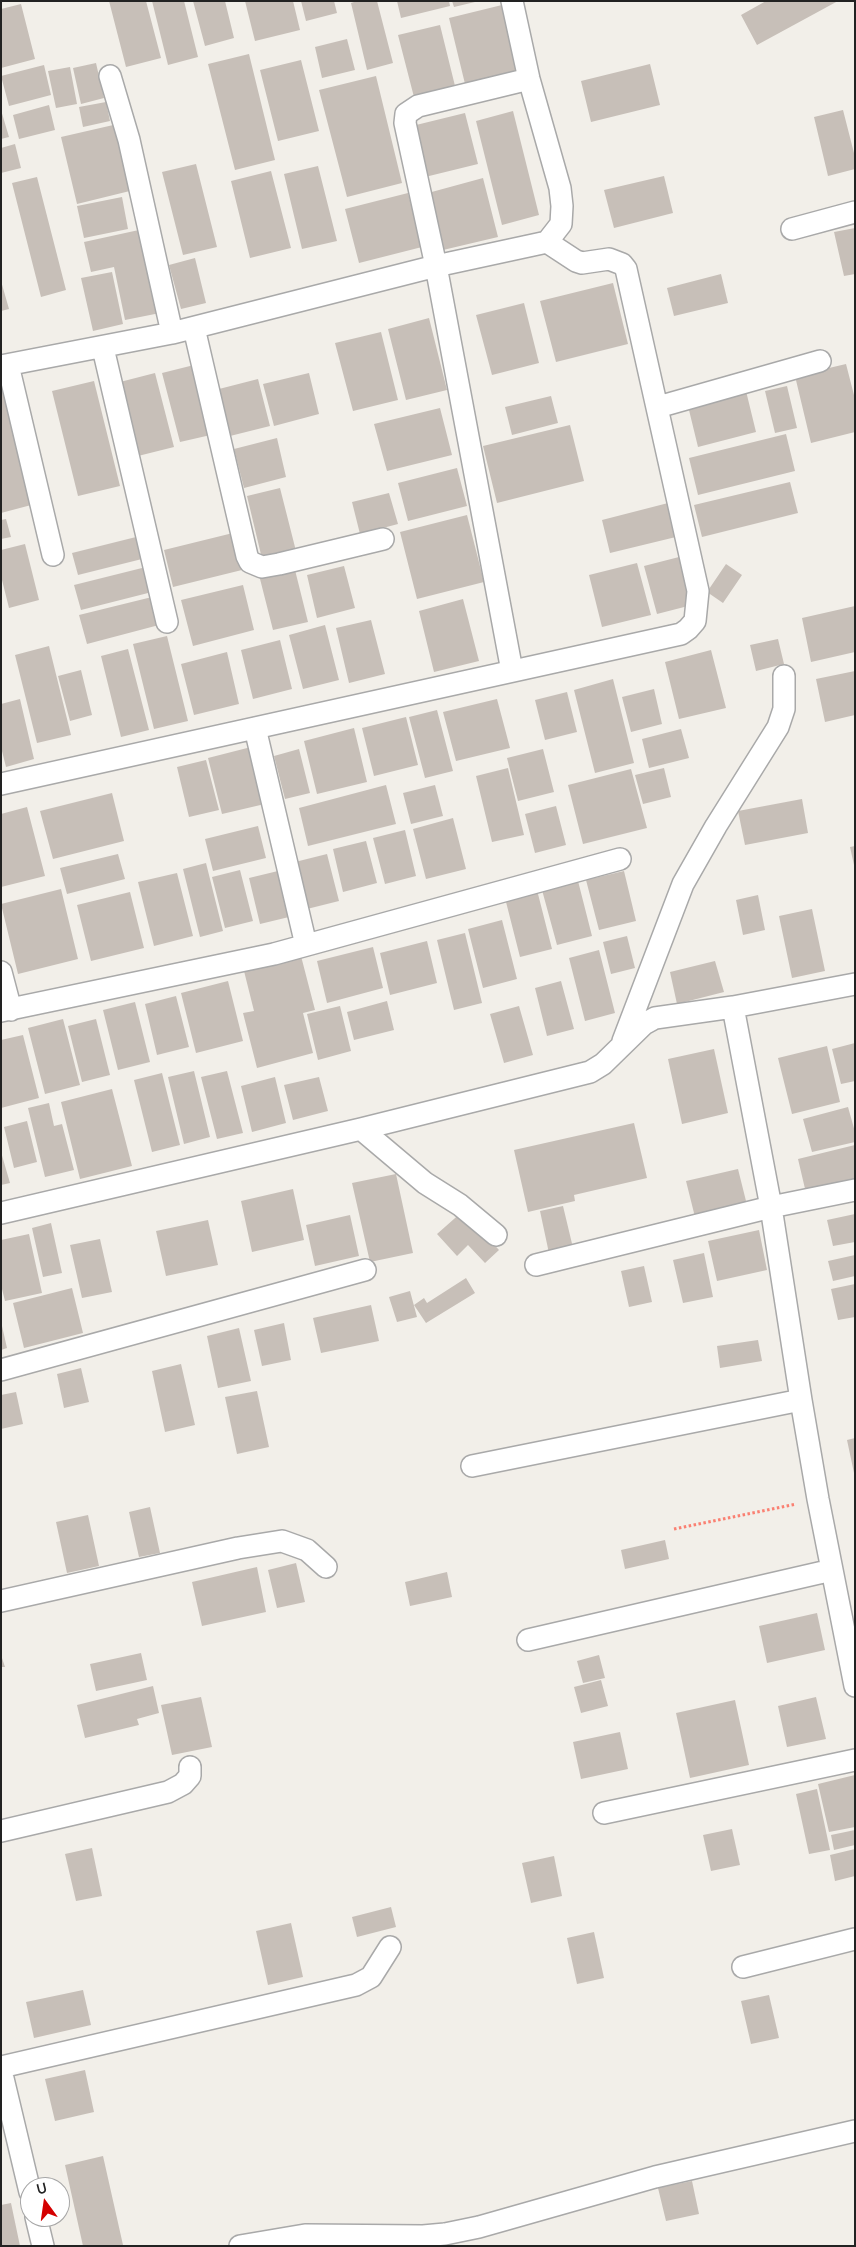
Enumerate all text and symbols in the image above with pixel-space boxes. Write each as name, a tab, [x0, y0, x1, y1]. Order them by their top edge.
north arrow	[20, 2177, 70, 2227]
text: U	[34, 2177, 49, 2198]

